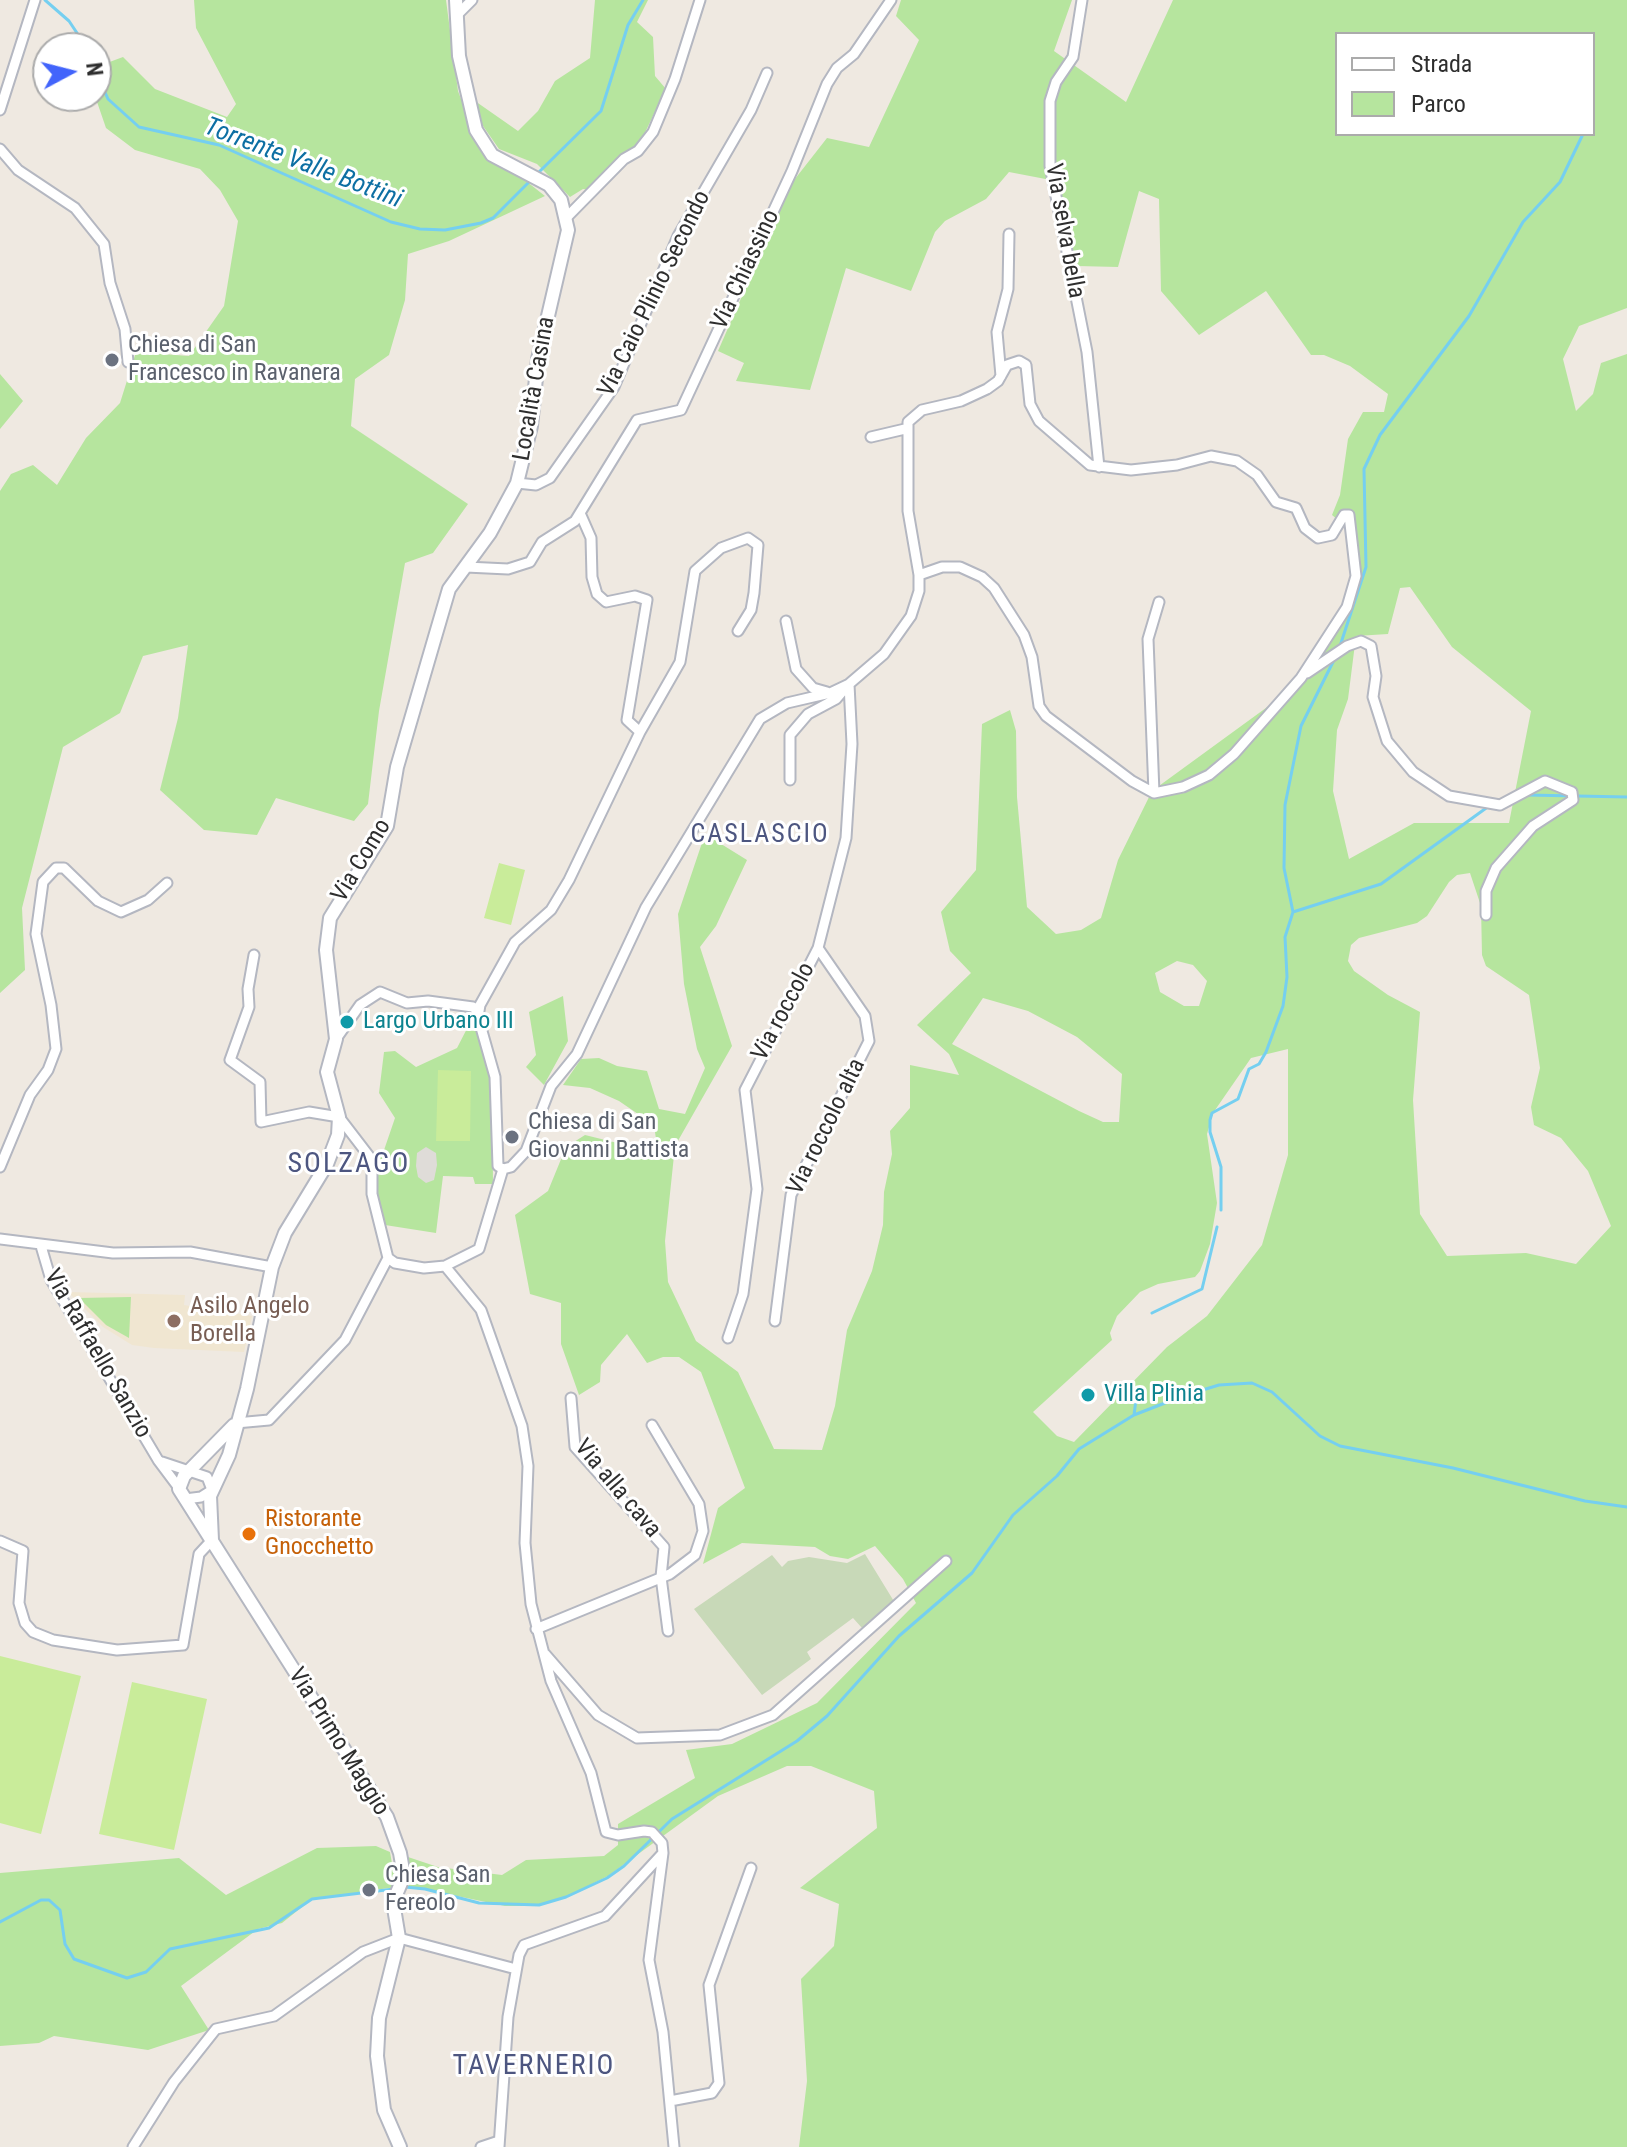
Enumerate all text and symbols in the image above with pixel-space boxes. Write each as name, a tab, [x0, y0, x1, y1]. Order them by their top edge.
north arrow	[32, 32, 112, 112]
legend	[1335, 32, 1595, 136]
text: Strada	[1411, 50, 1472, 78]
text: N	[81, 61, 108, 77]
text: Parco	[1411, 90, 1466, 118]
water label: Torrente Valle Bottini	[200, 112, 406, 216]
street label: Via selva bella	[1038, 161, 1090, 301]
street label: Via Caio Plinio Secondo	[593, 186, 717, 402]
street label: Via Chiassino	[706, 205, 786, 335]
street label: Località Casina	[508, 315, 562, 463]
place label: Chiesa di San Francesco in Ravanera	[128, 332, 341, 388]
marker: Chiesa di San Francesco in Ravanera	[103, 351, 121, 369]
street label: Via Como	[326, 814, 398, 908]
district label: CASLASCIO	[690, 819, 830, 851]
street label: Via roccolo	[746, 958, 822, 1066]
place label: Largo Urbano III	[363, 1008, 514, 1036]
marker: Largo Urbano III	[338, 1013, 356, 1031]
street label: Via roccolo alta	[782, 1054, 872, 1200]
place label: Chiesa di San Giovanni Battista	[528, 1109, 689, 1165]
marker: Chiesa di San Giovanni Battista	[503, 1128, 521, 1146]
district label: SOLZAGO	[288, 1148, 410, 1182]
street label: Via Raffaello Sanzio	[37, 1264, 157, 1444]
place label: Asilo Angelo Borella	[190, 1293, 309, 1349]
marker: Asilo Angelo Borella	[165, 1312, 183, 1330]
place label: Villa Plinia	[1104, 1381, 1204, 1409]
marker: Villa Plinia	[1079, 1386, 1097, 1404]
street label: Via alla cava	[568, 1434, 666, 1544]
place label: Ristorante Gnocchetto	[265, 1506, 374, 1562]
marker: Ristorante Gnocchetto	[240, 1525, 258, 1543]
street label: Via Primo Maggio	[281, 1663, 395, 1821]
place label: Chiesa San Fereolo	[385, 1862, 490, 1918]
marker: Chiesa San Fereolo	[360, 1881, 378, 1899]
district label: TAVERNERIO	[453, 2050, 615, 2084]

